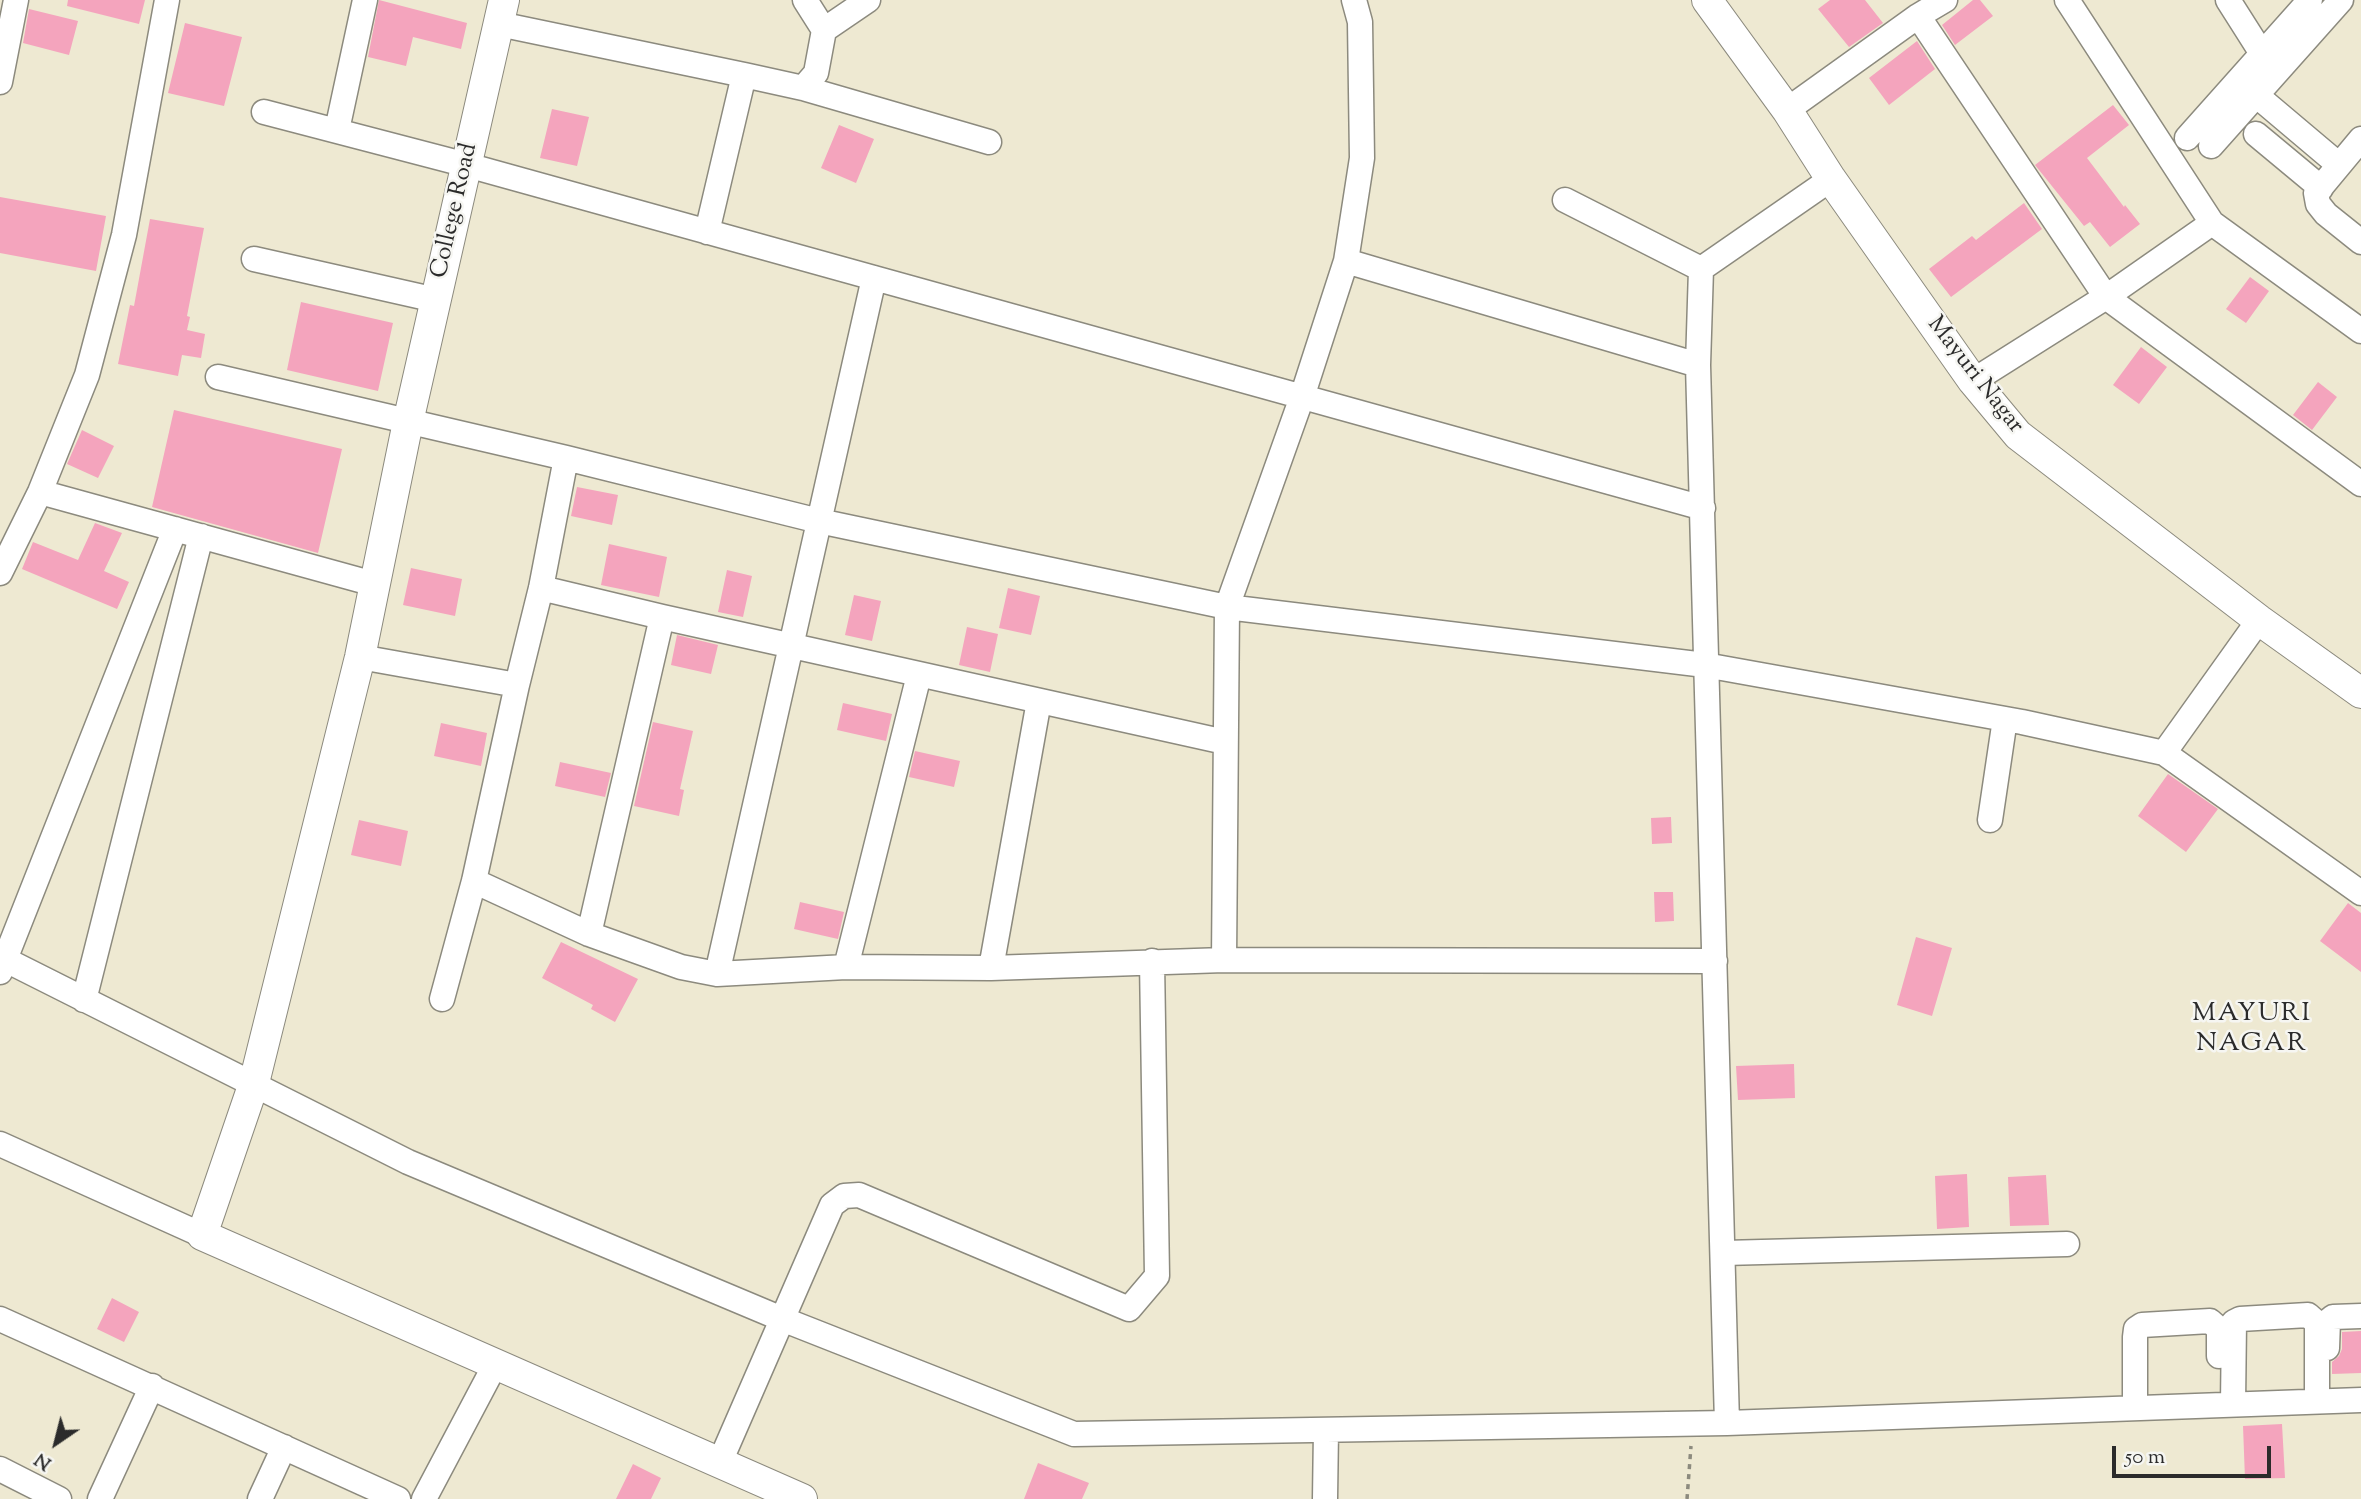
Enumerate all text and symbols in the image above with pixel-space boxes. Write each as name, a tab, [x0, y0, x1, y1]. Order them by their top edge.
street label: College Road	[426, 141, 486, 281]
street label: Mayuri Nagar	[1919, 312, 2029, 440]
district label: MAYURI NAGAR	[2193, 1000, 2311, 1062]
north arrow	[21, 1408, 91, 1478]
scale bar	[2116, 1432, 2275, 1476]
text: 50 m	[2125, 1443, 2165, 1473]
text: N	[30, 1445, 58, 1476]

